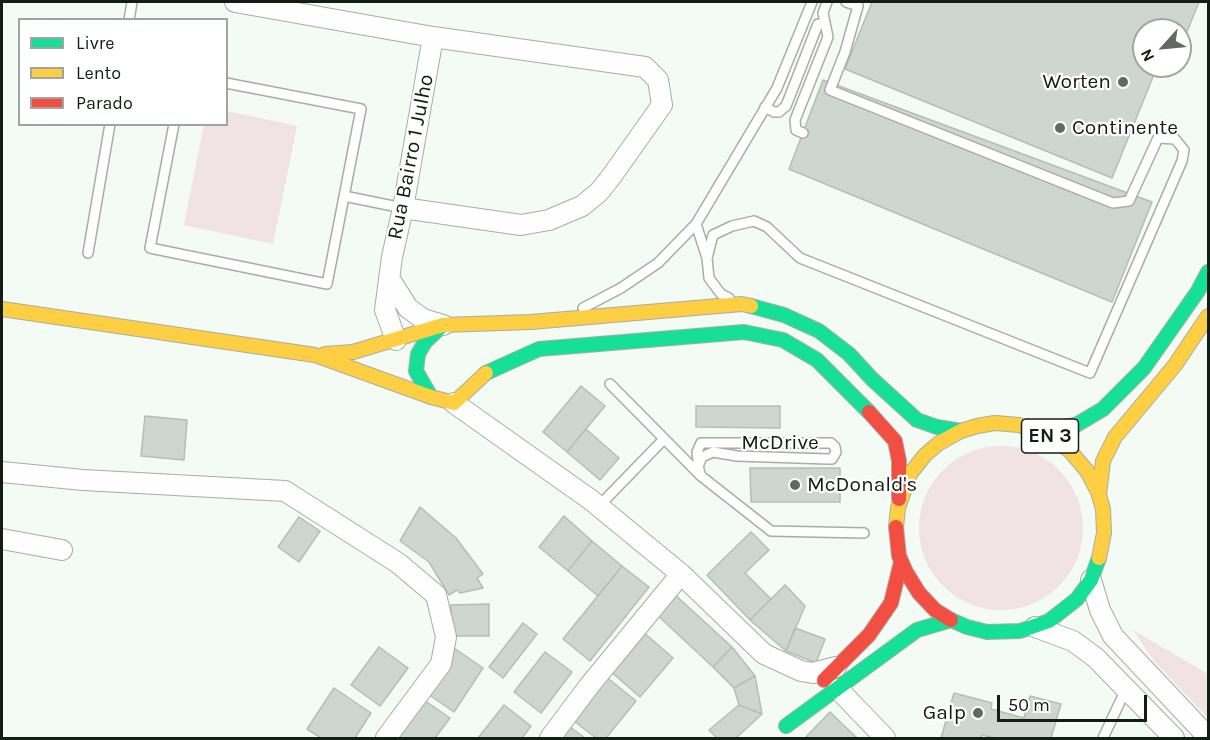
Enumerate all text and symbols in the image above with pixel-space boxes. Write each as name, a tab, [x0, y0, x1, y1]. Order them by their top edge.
legend	[18, 18, 228, 126]
north arrow	[1132, 18, 1192, 78]
text: Livre	[76, 32, 115, 54]
text: N	[1136, 46, 1158, 65]
text: Lento	[76, 62, 121, 84]
place label: Worten	[1042, 69, 1111, 95]
street label: Rua Bairro 1 Julho	[383, 72, 439, 242]
marker: Worten	[1116, 75, 1130, 89]
text: Parado	[76, 92, 133, 114]
place label: Continente	[1072, 115, 1178, 141]
marker: Continente	[1053, 121, 1067, 135]
road number: EN 3	[1022, 419, 1078, 453]
street label: McDrive	[741, 430, 819, 456]
place label: McDonald's	[807, 472, 917, 498]
marker: McDonald's	[788, 478, 802, 492]
scale bar	[1000, 683, 1150, 721]
text: 50 m	[1008, 694, 1050, 716]
place label: Galp	[923, 700, 966, 726]
marker: Galp	[971, 706, 985, 720]

